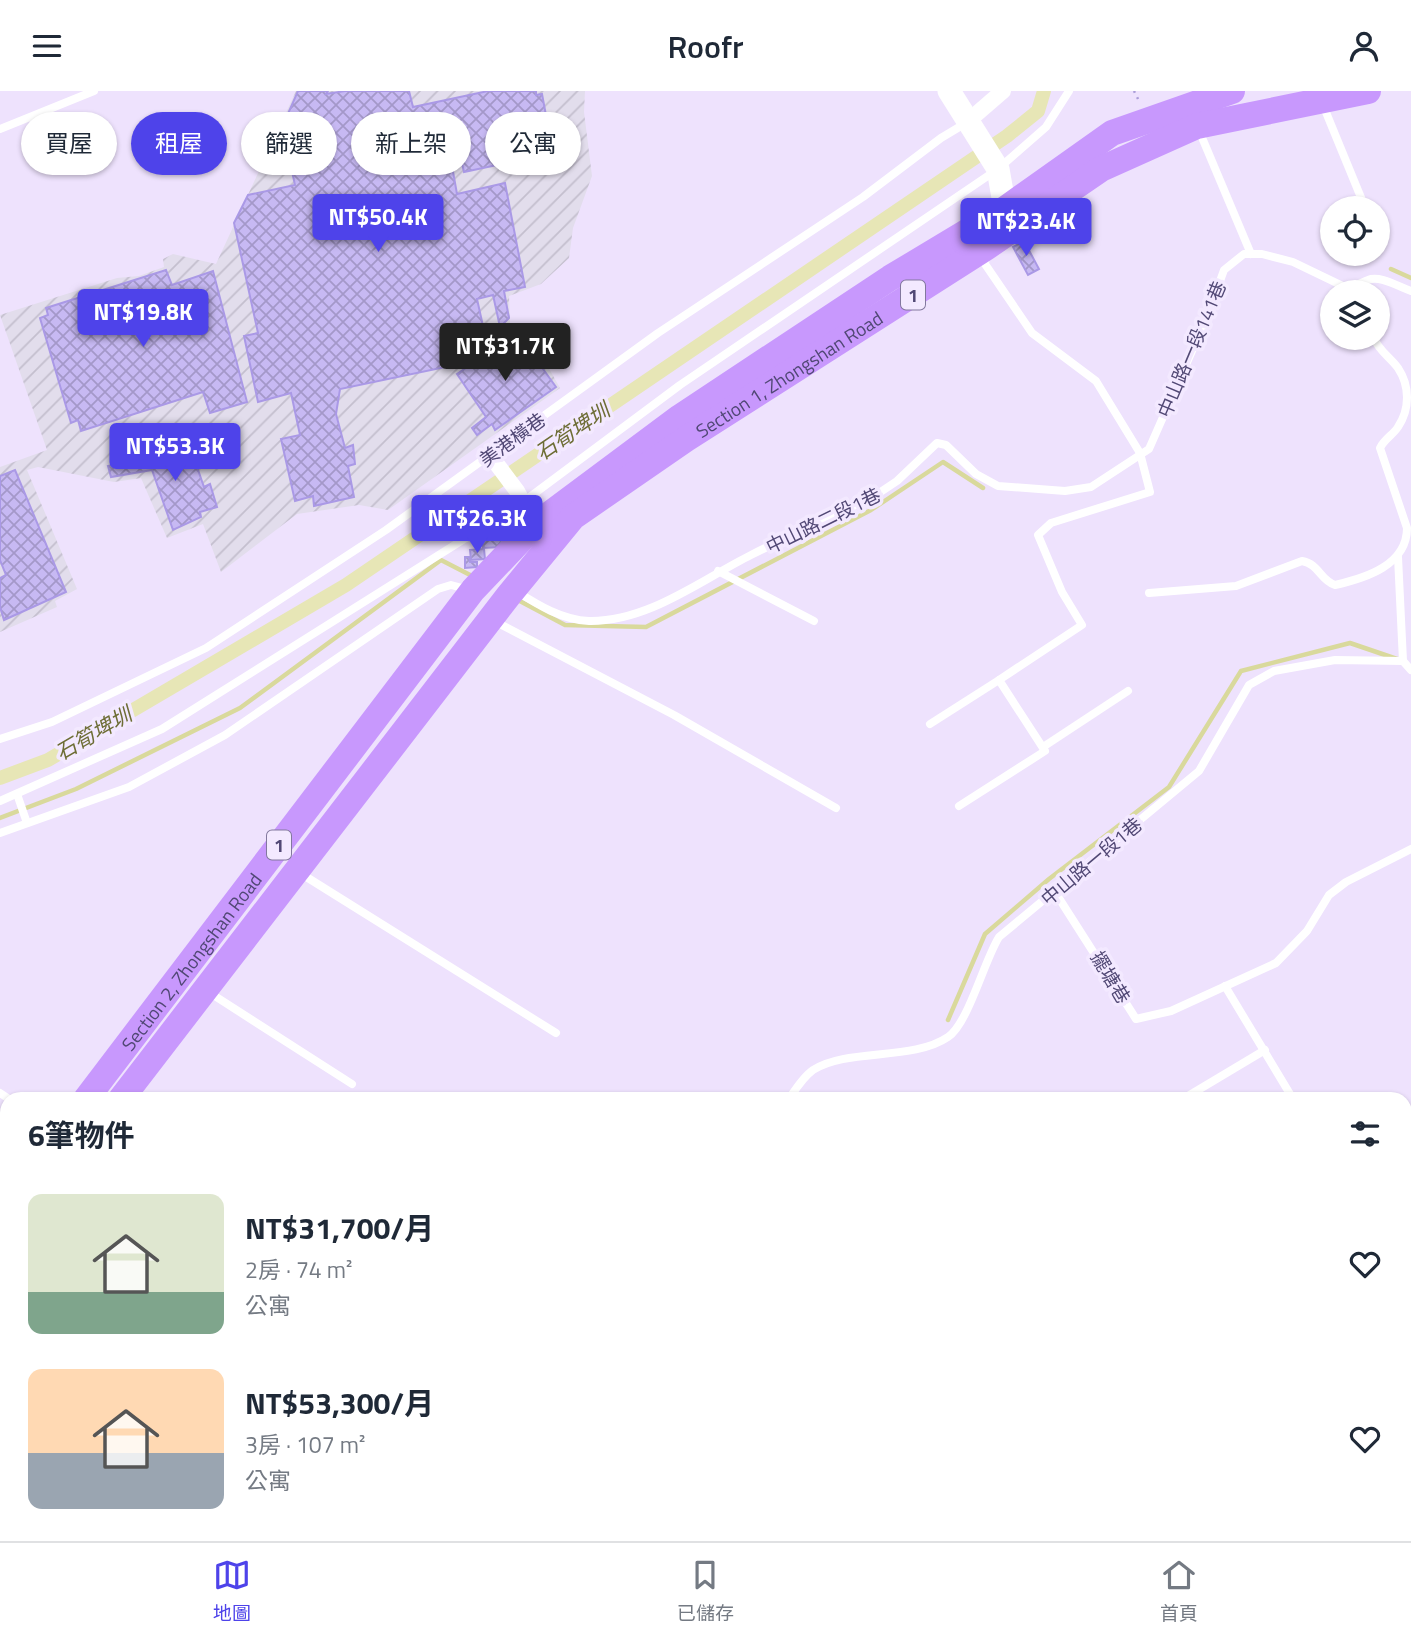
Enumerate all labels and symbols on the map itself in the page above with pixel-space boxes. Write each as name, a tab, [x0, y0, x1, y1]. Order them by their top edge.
pin: NT$50.4K	[306, 195, 450, 254]
pin: NT$23.4K	[954, 199, 1098, 258]
street label: 中山路一段141巷	[1149, 276, 1233, 422]
road number: 1	[901, 281, 925, 309]
pin: NT$19.8K	[71, 289, 215, 349]
street label: Section 1, Zhongshan Road	[689, 303, 888, 444]
pin: NT$31.7K	[433, 323, 577, 383]
water label: 石筍埤圳	[528, 393, 618, 468]
street label: 美港橫巷	[473, 405, 551, 473]
pin: NT$53.3K	[103, 423, 247, 483]
street label: 中山路二段1巷	[761, 480, 885, 560]
pin: NT$26.3K	[405, 496, 549, 555]
water label: 石筍埤圳	[49, 697, 140, 768]
street label: 中山路一段1巷	[1034, 810, 1148, 912]
road number: 1	[267, 831, 291, 859]
street label: Section 2, Zhongshan Road	[113, 866, 268, 1056]
street label: 擺塘巷	[1084, 945, 1138, 1009]

